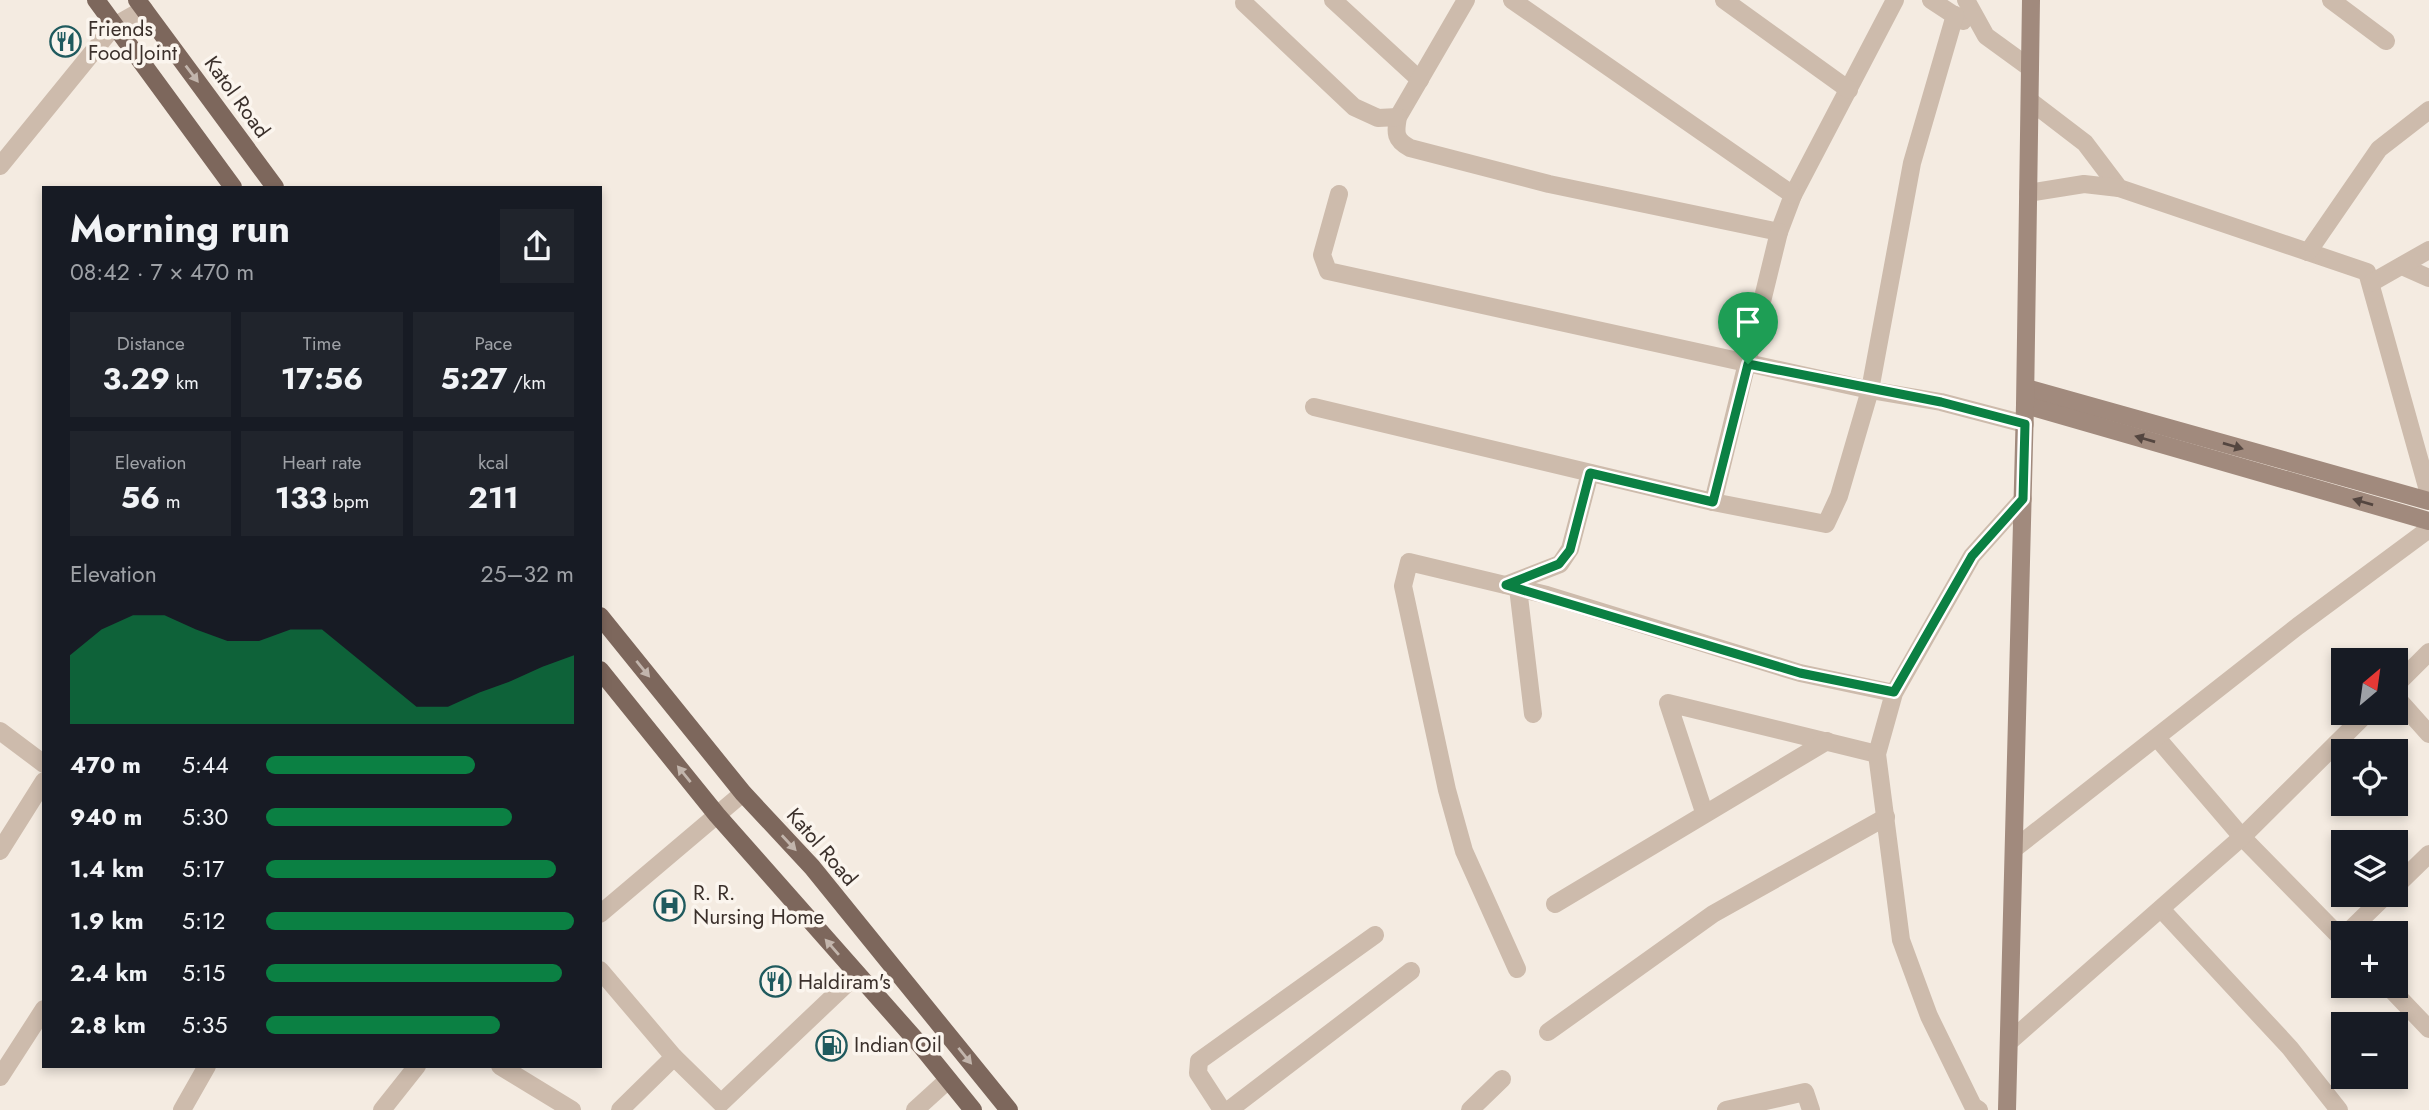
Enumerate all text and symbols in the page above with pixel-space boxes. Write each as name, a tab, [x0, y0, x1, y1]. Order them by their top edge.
place label: Friends Food Joint	[88, 14, 177, 68]
restaurant icon: Friends Food Joint	[48, 24, 82, 58]
street label: Katol Road	[197, 50, 277, 144]
one-way arrow	[185, 65, 200, 83]
text: Morning run	[70, 201, 290, 256]
button: share	[500, 209, 574, 283]
text: 08:42 · 7 × 470 m	[70, 255, 254, 289]
pin	[1718, 292, 1778, 364]
icon: arrive	[1729, 303, 1767, 341]
text: Distance	[117, 330, 185, 357]
text: Time	[303, 330, 341, 357]
text: Pace	[474, 330, 512, 357]
text: 3.29	[102, 357, 170, 400]
text: 17:56	[281, 357, 363, 400]
text: 5:27	[441, 357, 507, 400]
text: km	[170, 369, 199, 396]
text: /km	[507, 369, 546, 396]
one-way arrow	[2134, 434, 2155, 444]
one-way arrow	[2222, 441, 2244, 452]
text: Elevation	[115, 449, 187, 476]
text: Heart rate	[282, 449, 362, 476]
text: kcal	[478, 449, 509, 476]
text: 56	[121, 476, 160, 519]
text: 133	[275, 476, 327, 519]
text: 211	[468, 476, 518, 519]
text: m	[160, 488, 181, 515]
text: bpm	[327, 488, 369, 515]
one-way arrow	[2352, 496, 2374, 507]
text: Elevation	[70, 557, 157, 591]
text: 25–32 m	[480, 557, 574, 591]
north arrow	[2331, 648, 2408, 724]
map controls	[2331, 648, 2408, 1089]
one-way arrow	[635, 660, 650, 677]
button: locate	[2331, 739, 2408, 816]
text: 470 m	[70, 748, 141, 782]
text: 5:44	[182, 748, 229, 782]
one-way arrow	[677, 766, 692, 783]
text: 940 m	[70, 800, 142, 834]
text: 5:30	[182, 800, 228, 834]
street label: Katol Road	[780, 801, 864, 893]
button: layers	[2331, 830, 2408, 907]
one-way arrow	[781, 834, 797, 851]
text: 1.4 km	[70, 852, 144, 886]
text: 5:17	[182, 852, 224, 886]
place label: R. R. Nursing Home	[693, 878, 825, 932]
hospital icon: R. R. Nursing Home	[653, 888, 687, 922]
text: 1.9 km	[70, 904, 144, 938]
text: 5:12	[182, 904, 225, 938]
button: +	[2331, 921, 2408, 998]
one-way arrow	[824, 938, 840, 956]
text: 2.4 km	[70, 956, 148, 990]
text: 5:15	[182, 956, 225, 990]
restaurant icon: Haldiram's	[758, 965, 792, 999]
place label: Haldiram's	[798, 967, 891, 997]
text: 2.8 km	[70, 1008, 146, 1042]
text: 5:35	[182, 1008, 227, 1042]
button: −	[2331, 1012, 2408, 1089]
fuel station icon: Indian Oil	[814, 1028, 848, 1062]
place label: Indian Oil	[854, 1030, 942, 1060]
one-way arrow	[957, 1048, 972, 1065]

